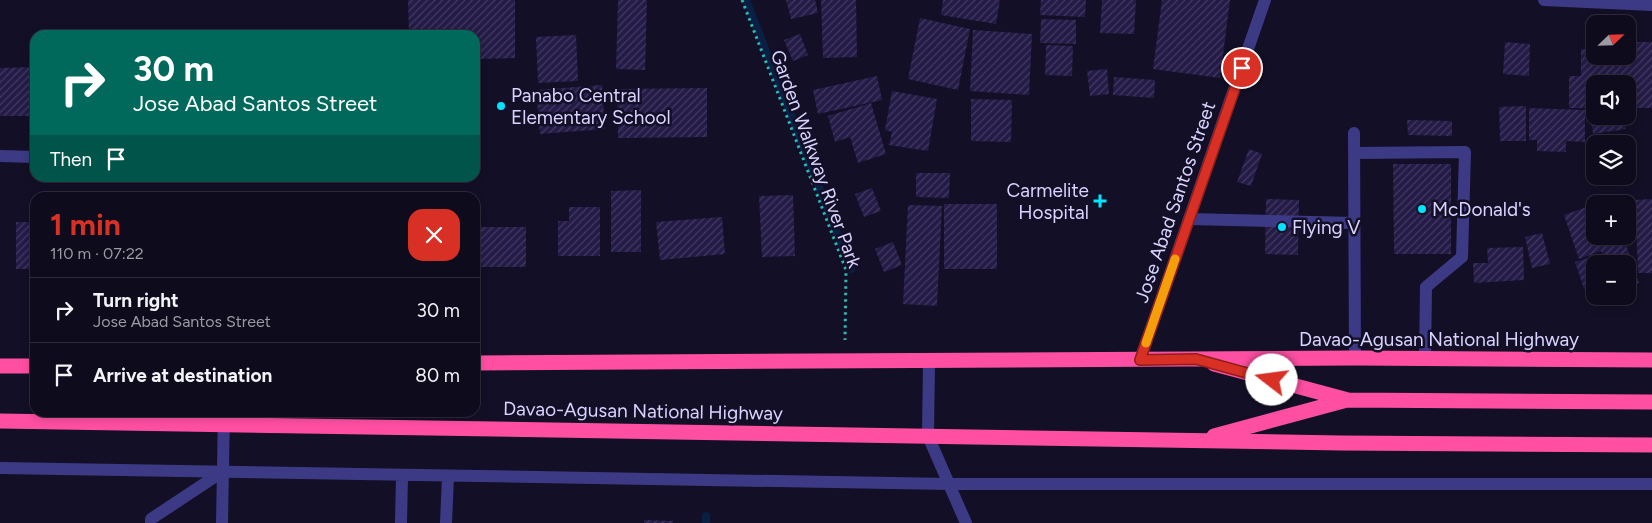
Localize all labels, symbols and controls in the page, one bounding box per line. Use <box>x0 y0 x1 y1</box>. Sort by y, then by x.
north arrow <box>1586 15 1636 65</box>
map controls <box>1586 15 1636 305</box>
street label: Garden Walkway River Park <box>766 47 866 272</box>
pin <box>1221 47 1263 89</box>
text: 30 m <box>133 48 214 90</box>
icon: right <box>50 50 115 115</box>
icon: arrive <box>1228 54 1256 82</box>
button: sound <box>1586 75 1636 125</box>
place label: Panabo Central Elementary School <box>511 84 671 129</box>
text: Jose Abad Santos Street <box>133 90 377 117</box>
street label: Jose Abad Santos Street <box>1130 98 1220 306</box>
marker: Panabo Central Elementary School <box>495 100 507 112</box>
button: layers <box>1586 135 1636 185</box>
icon: arrive <box>102 145 130 173</box>
text: Then <box>50 148 92 171</box>
place label: Carmelite Hospital <box>1007 179 1089 224</box>
marker: Carmelite Hospital <box>1093 194 1107 208</box>
button: + <box>1586 195 1636 245</box>
place label: McDonald's <box>1432 198 1531 221</box>
marker: McDonald's <box>1416 203 1428 215</box>
text: 1 min <box>50 206 121 243</box>
button: close <box>408 209 460 261</box>
place label: Flying V <box>1292 216 1361 239</box>
marker: Flying V <box>1276 221 1288 233</box>
text: 110 m · 07:22 <box>50 244 144 263</box>
button: − <box>1586 255 1636 305</box>
text: Turn right <box>93 289 179 312</box>
icon: right <box>50 296 78 324</box>
text: 30 m <box>417 299 460 322</box>
text: Jose Abad Santos Street <box>93 312 271 331</box>
street label: Davao-Agusan National Highway <box>1299 328 1579 351</box>
position arrow <box>1245 353 1297 405</box>
icon: arrive <box>50 361 78 389</box>
text: Arrive at destination <box>93 364 272 387</box>
text: 80 m <box>415 364 460 387</box>
street label: Davao-Agusan National Highway <box>503 397 783 425</box>

